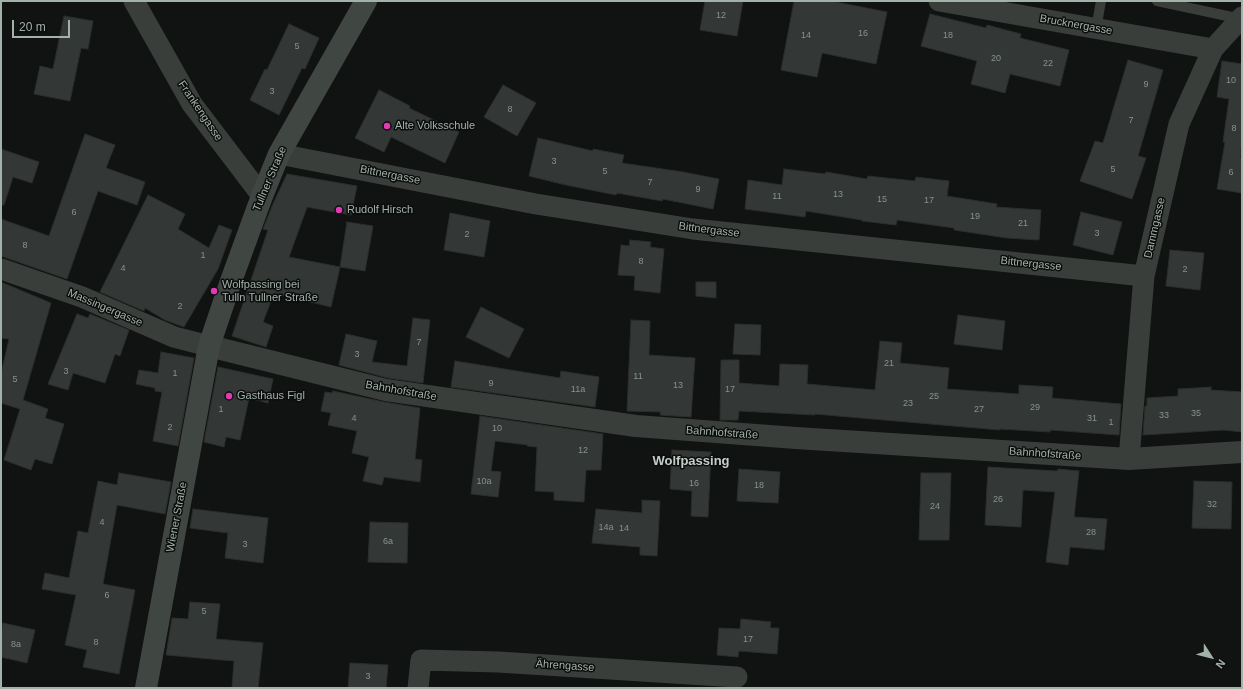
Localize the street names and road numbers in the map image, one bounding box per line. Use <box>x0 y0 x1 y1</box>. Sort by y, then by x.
street label: Brucknergasse <box>1039 12 1113 38</box>
street label: Frankengasse <box>175 78 225 144</box>
street label: Tullner Straße <box>250 145 290 213</box>
street label: Bittnergasse <box>359 163 421 187</box>
street label: Dammgasse <box>1142 196 1168 260</box>
street label: Bittnergasse <box>678 220 740 240</box>
street label: Bittnergasse <box>1000 254 1062 274</box>
street label: Massingergasse <box>66 286 144 330</box>
street label: Bahnhofstraße <box>364 378 438 404</box>
street label: Bahnhofstraße <box>686 424 758 442</box>
street label: Bahnhofstraße <box>1009 445 1081 463</box>
street label: Wiener Straße <box>164 481 190 553</box>
street label: Ährengasse <box>535 657 595 675</box>

